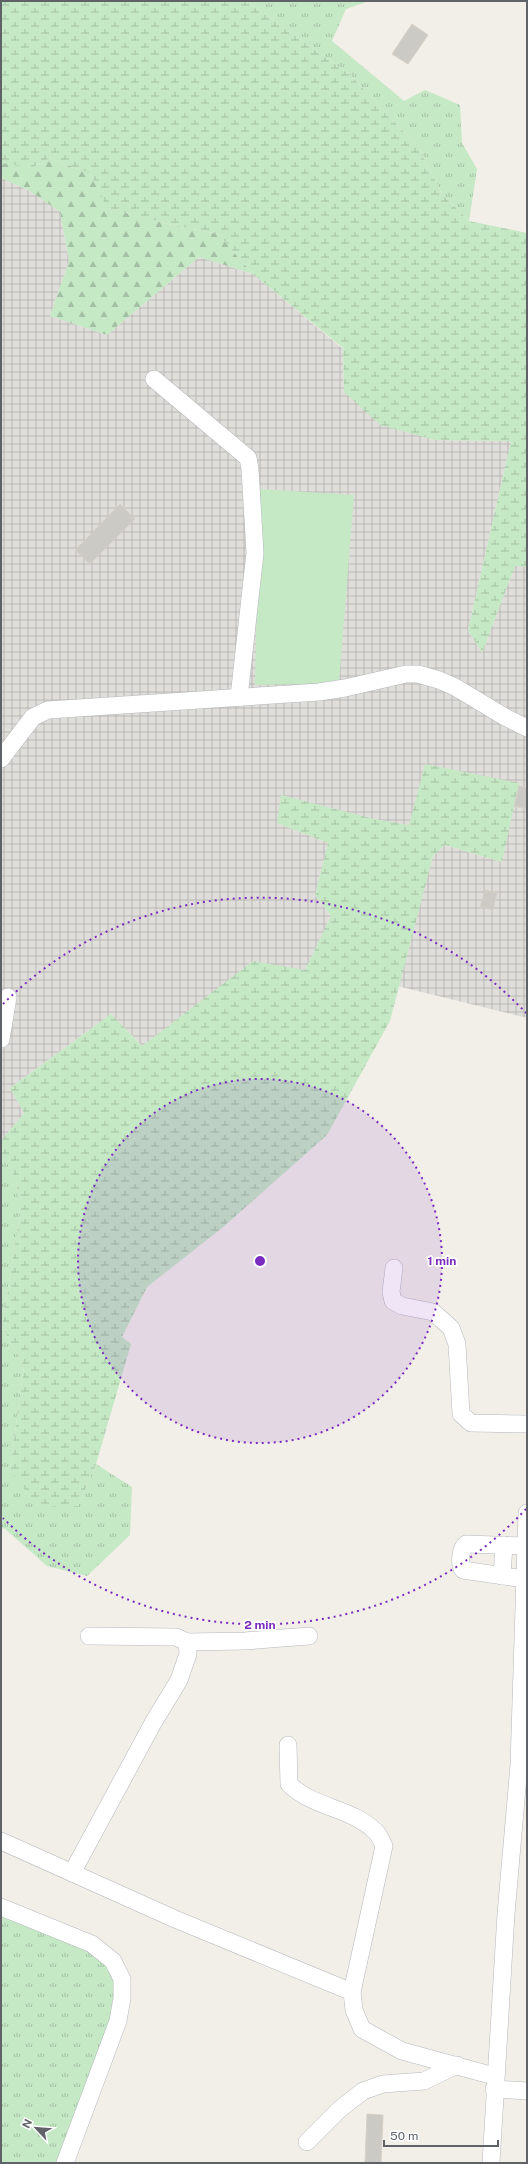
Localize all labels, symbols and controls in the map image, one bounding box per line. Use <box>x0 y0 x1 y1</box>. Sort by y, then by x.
centre of rings <box>253 1254 267 1268</box>
text: 1 min <box>428 1254 456 1268</box>
text: 2 min <box>244 1618 276 1632</box>
north arrow <box>16 2108 56 2148</box>
text: N <box>20 2117 34 2130</box>
scale bar <box>384 2122 498 2148</box>
text: 50 m <box>390 2129 418 2143</box>

